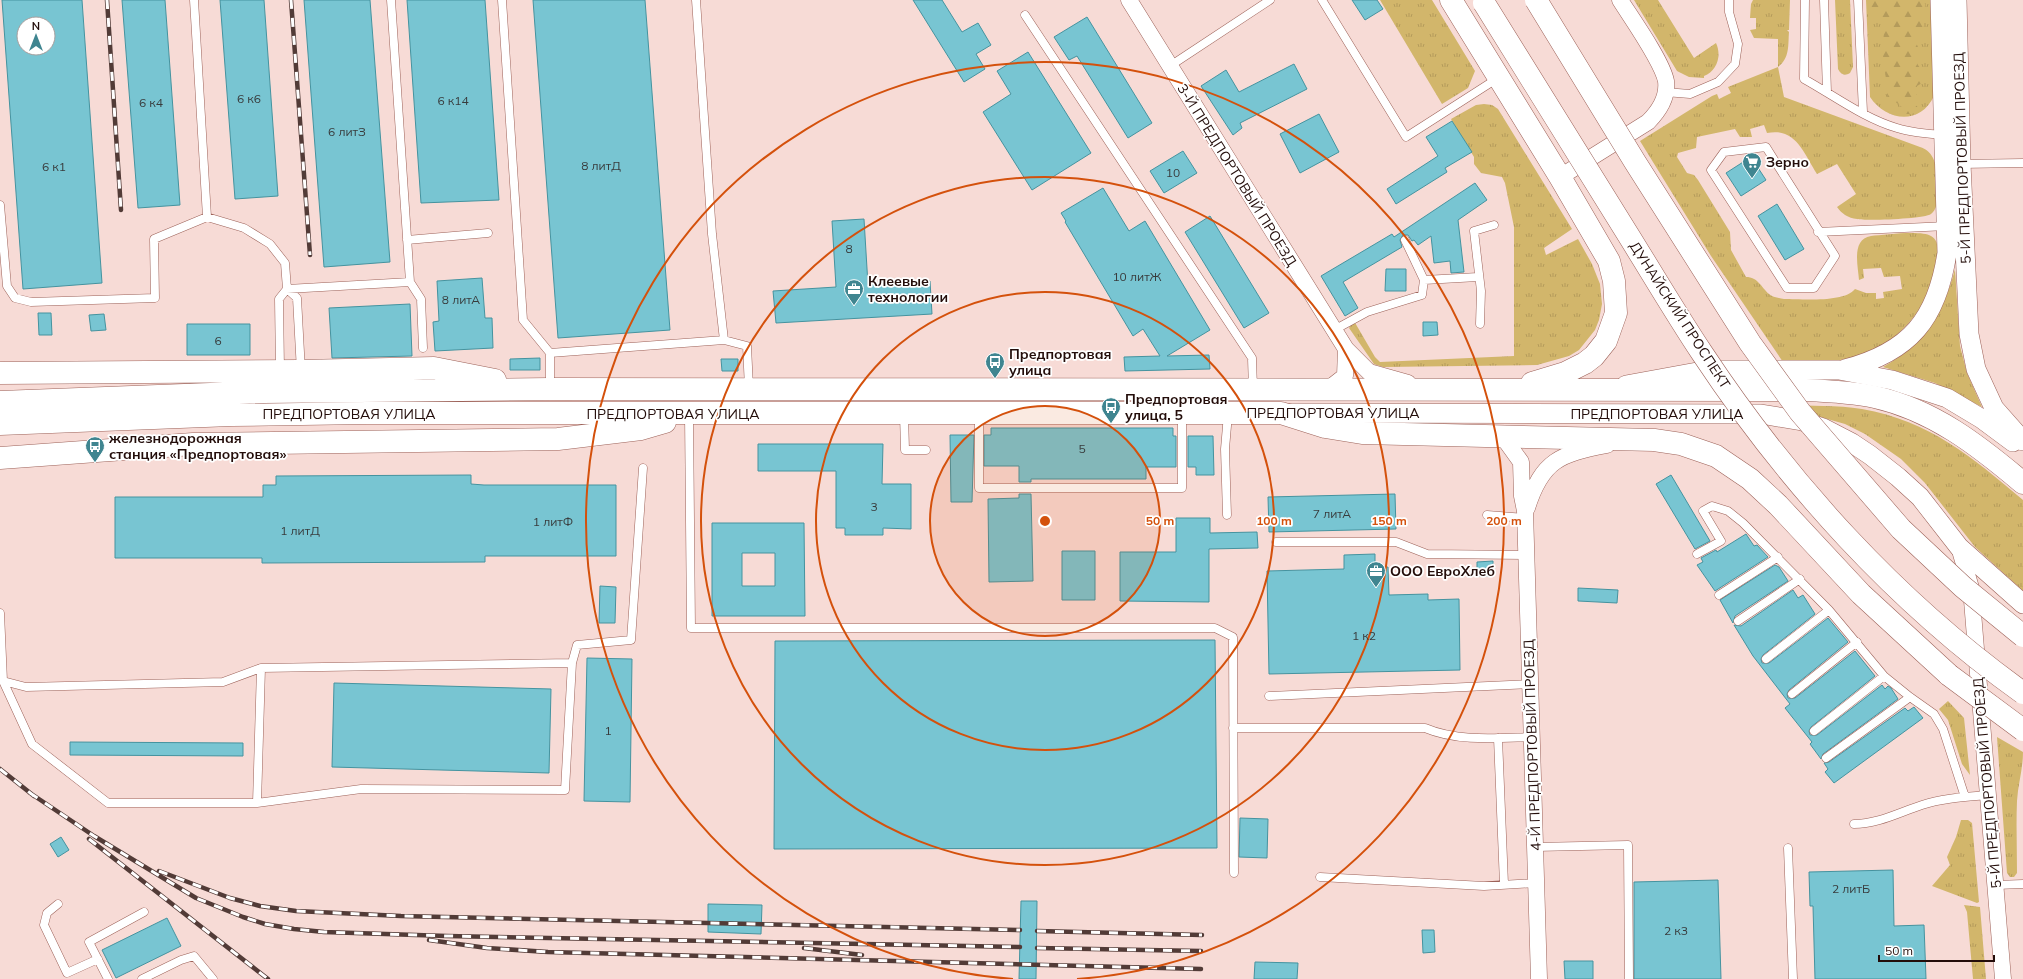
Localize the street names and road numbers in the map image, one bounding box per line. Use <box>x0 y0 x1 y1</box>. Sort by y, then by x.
street label: 5-Й ПРЕДПОРТОВЫЙ ПРОЕЗД <box>1949 52 1975 264</box>
street label: 3-Й ПРЕДПОРТОВЫЙ ПРОЕЗД <box>1173 80 1301 270</box>
street label: ДУНАЙСКИЙ ПРОСПЕКТ <box>1626 238 1735 392</box>
street label: ПРЕДПОРТОВАЯ УЛИЦА <box>1246 404 1420 422</box>
street label: ПРЕДПОРТОВАЯ УЛИЦА <box>262 405 436 423</box>
street label: ПРЕДПОРТОВАЯ УЛИЦА <box>586 405 760 423</box>
street label: ПРЕДПОРТОВАЯ УЛИЦА <box>1570 405 1744 423</box>
street label: 4-Й ПРЕДПОРТОВЫЙ ПРОЕЗД <box>1519 639 1545 851</box>
street label: 5-Й ПРЕДПОРТОВЫЙ ПРОЕЗД <box>1969 677 2005 889</box>

